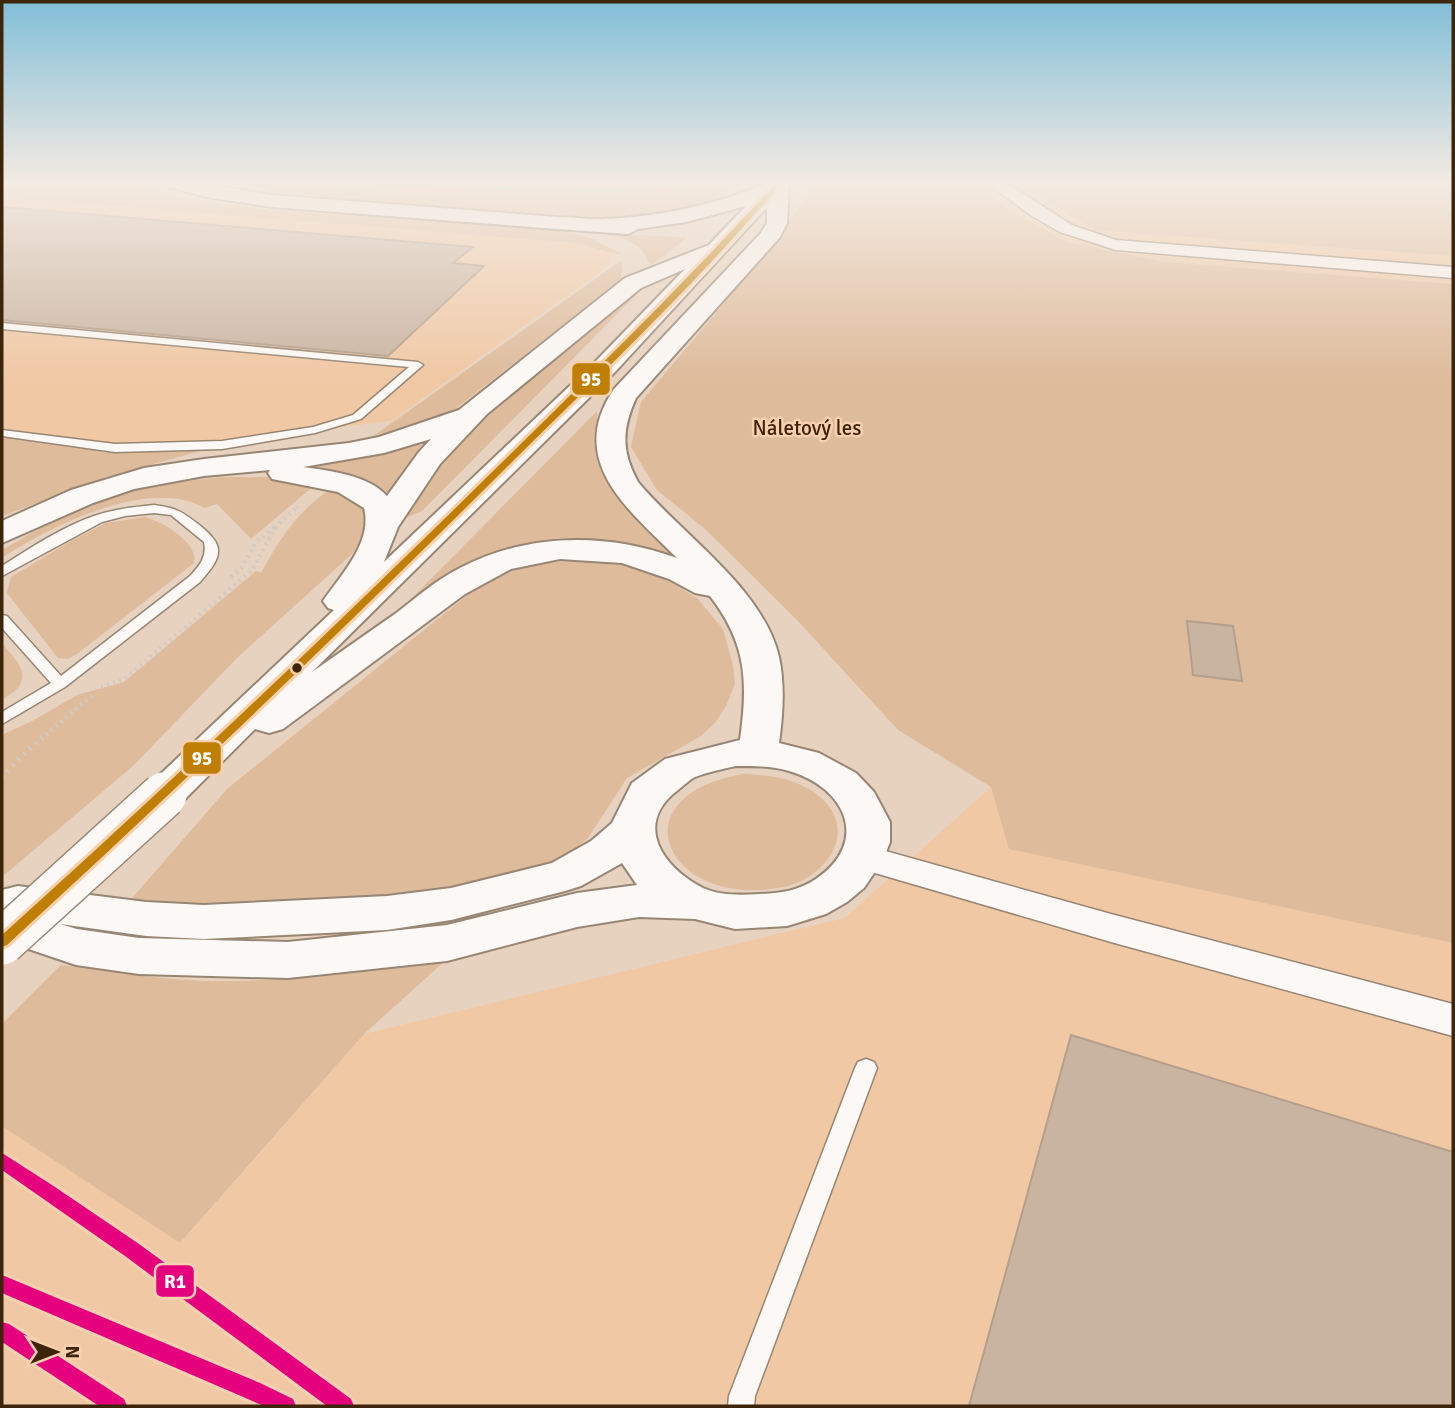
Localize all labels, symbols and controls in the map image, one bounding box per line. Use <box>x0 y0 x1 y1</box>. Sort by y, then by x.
line badge: 95 <box>571 362 611 396</box>
text: 95 <box>581 368 601 392</box>
park label: Náletový les <box>753 415 861 441</box>
unlabelled marker <box>290 661 304 675</box>
line badge: 95 <box>182 741 222 775</box>
text: 95 <box>192 747 212 771</box>
line badge: R1 <box>155 1264 195 1298</box>
text: R1 <box>164 1270 186 1294</box>
north arrow <box>21 1317 91 1387</box>
text: N <box>60 1345 84 1359</box>

